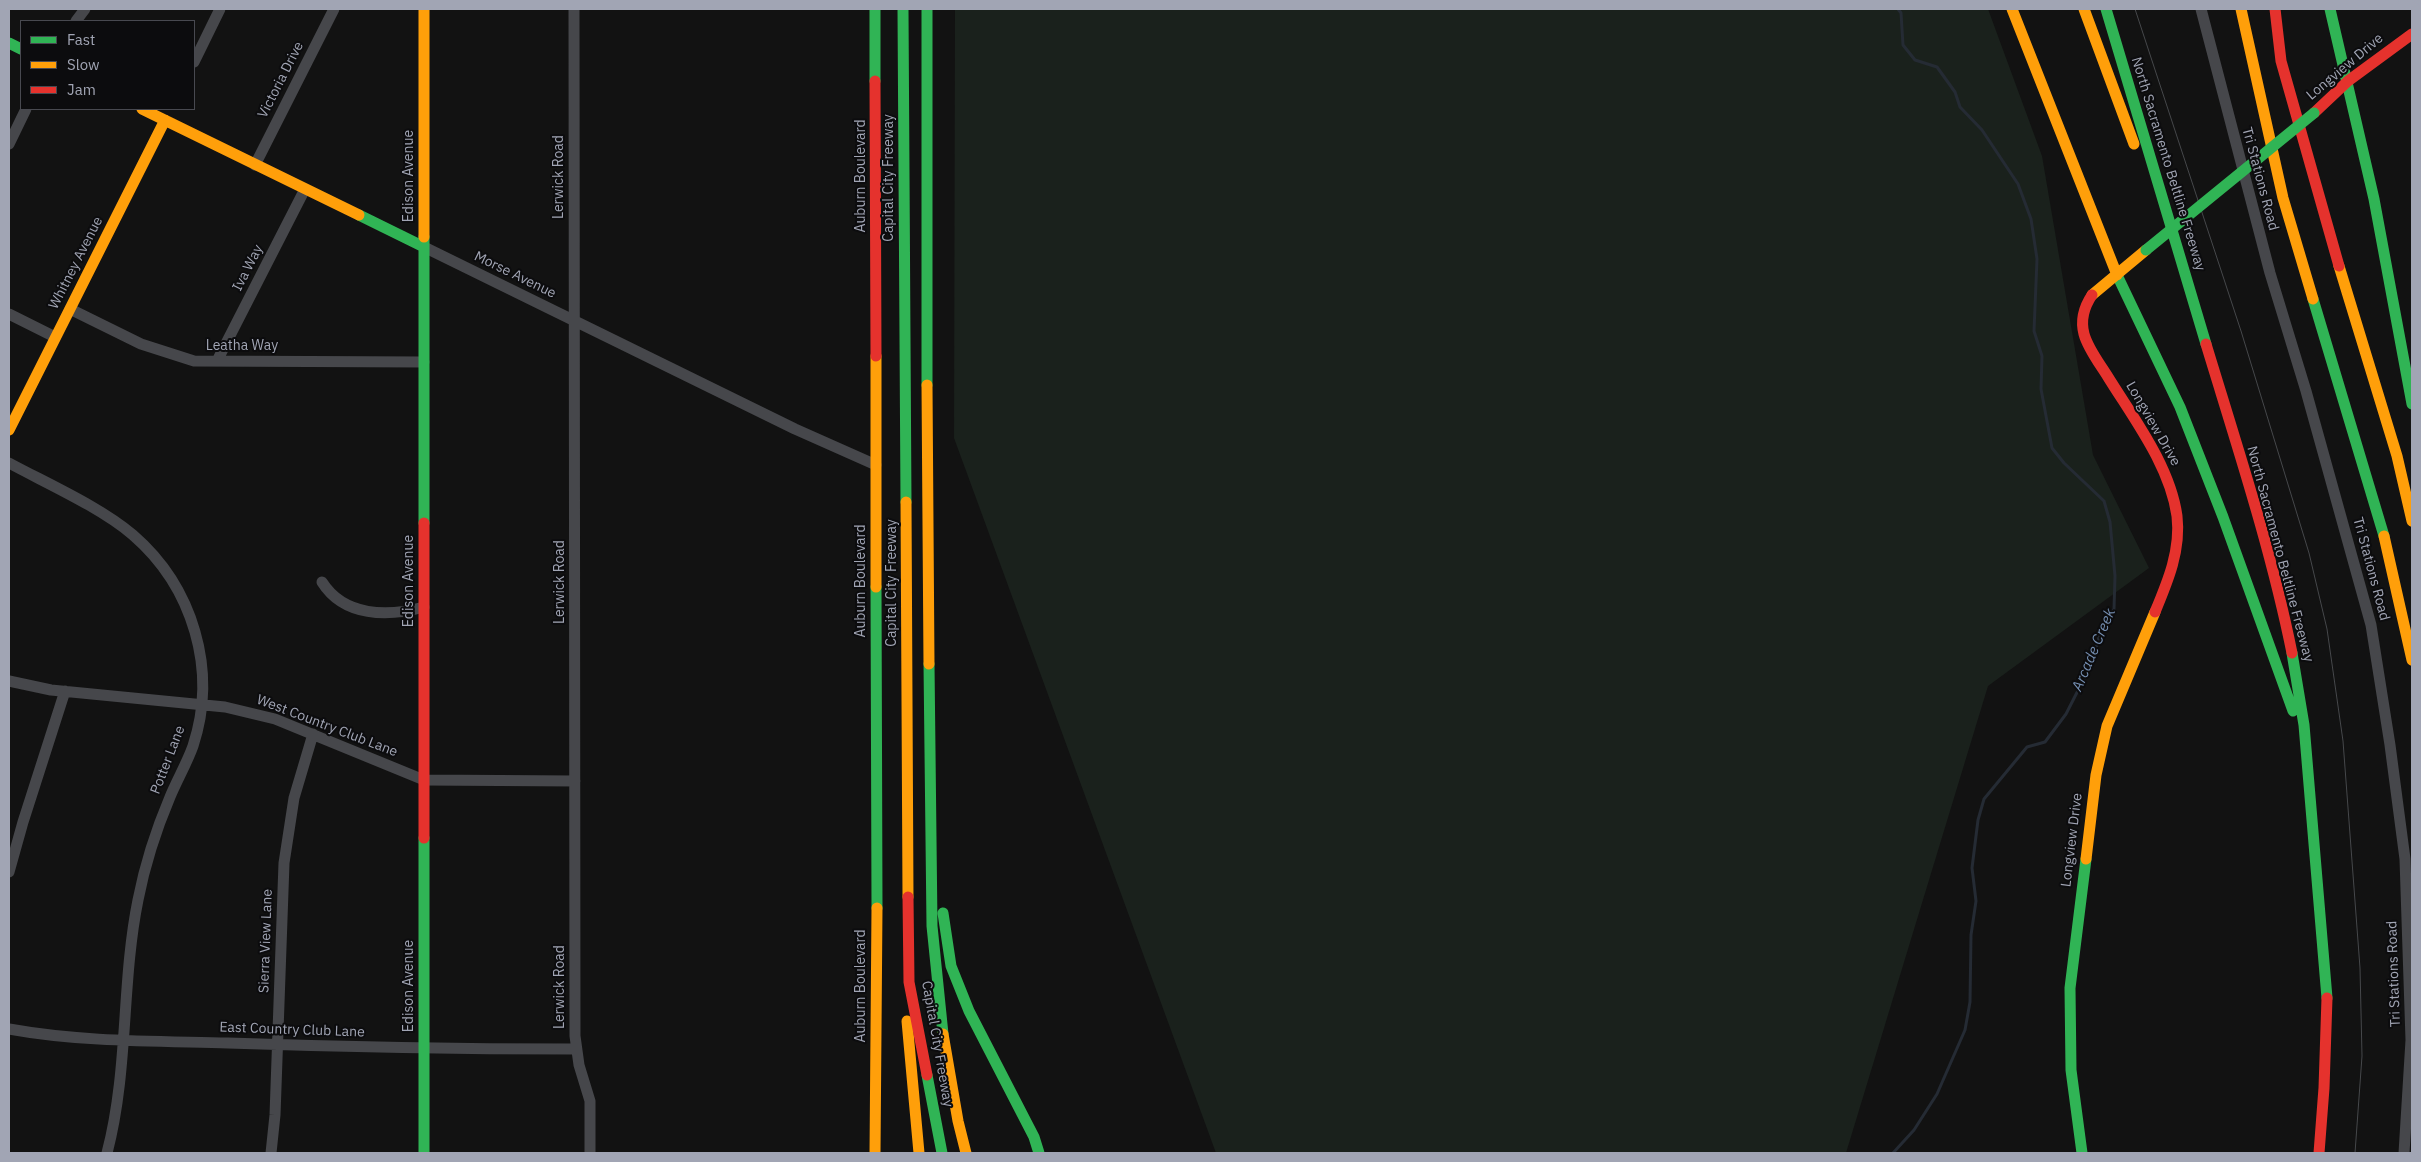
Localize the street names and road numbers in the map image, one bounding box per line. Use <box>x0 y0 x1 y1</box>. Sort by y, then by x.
street label: Longview Drive <box>2303 30 2387 104</box>
street label: Victoria Drive <box>255 39 307 121</box>
street label: North Sacramento Beltline Freeway <box>2127 55 2209 273</box>
street label: Capital City Freeway <box>881 114 897 242</box>
street label: Auburn Boulevard <box>853 119 869 233</box>
street label: Tri Stations Road <box>2238 125 2282 233</box>
street label: Edison Avenue <box>401 130 417 222</box>
street label: Lerwick Road <box>551 135 567 219</box>
street label: Whitney Avenue <box>45 214 107 312</box>
street label: Iva Way <box>229 242 267 294</box>
street label: Morse Avenue <box>471 248 559 302</box>
street label: Leatha Way <box>206 338 278 354</box>
street label: Longview Drive <box>2122 379 2184 469</box>
street label: North Sacramento Beltline Freeway <box>2243 444 2317 664</box>
street label: Tri Stations Road <box>2349 515 2393 623</box>
street label: Capital City Freeway <box>884 519 900 647</box>
street label: Auburn Boulevard <box>853 524 869 638</box>
street label: Edison Avenue <box>401 535 417 627</box>
street label: Lerwick Road <box>552 540 568 624</box>
street label: West Country Club Lane <box>254 691 400 761</box>
street label: Potter Lane <box>147 723 189 797</box>
street label: Longview Drive <box>2058 792 2086 888</box>
street label: Sierra View Lane <box>256 889 276 993</box>
street label: Tri Stations Road <box>2384 921 2404 1027</box>
street label: Auburn Boulevard <box>853 929 869 1043</box>
street label: Edison Avenue <box>401 940 417 1032</box>
street label: Lerwick Road <box>552 945 568 1029</box>
street label: Capital City Freeway <box>918 980 956 1108</box>
street label: East Country Club Lane <box>219 1019 365 1041</box>

